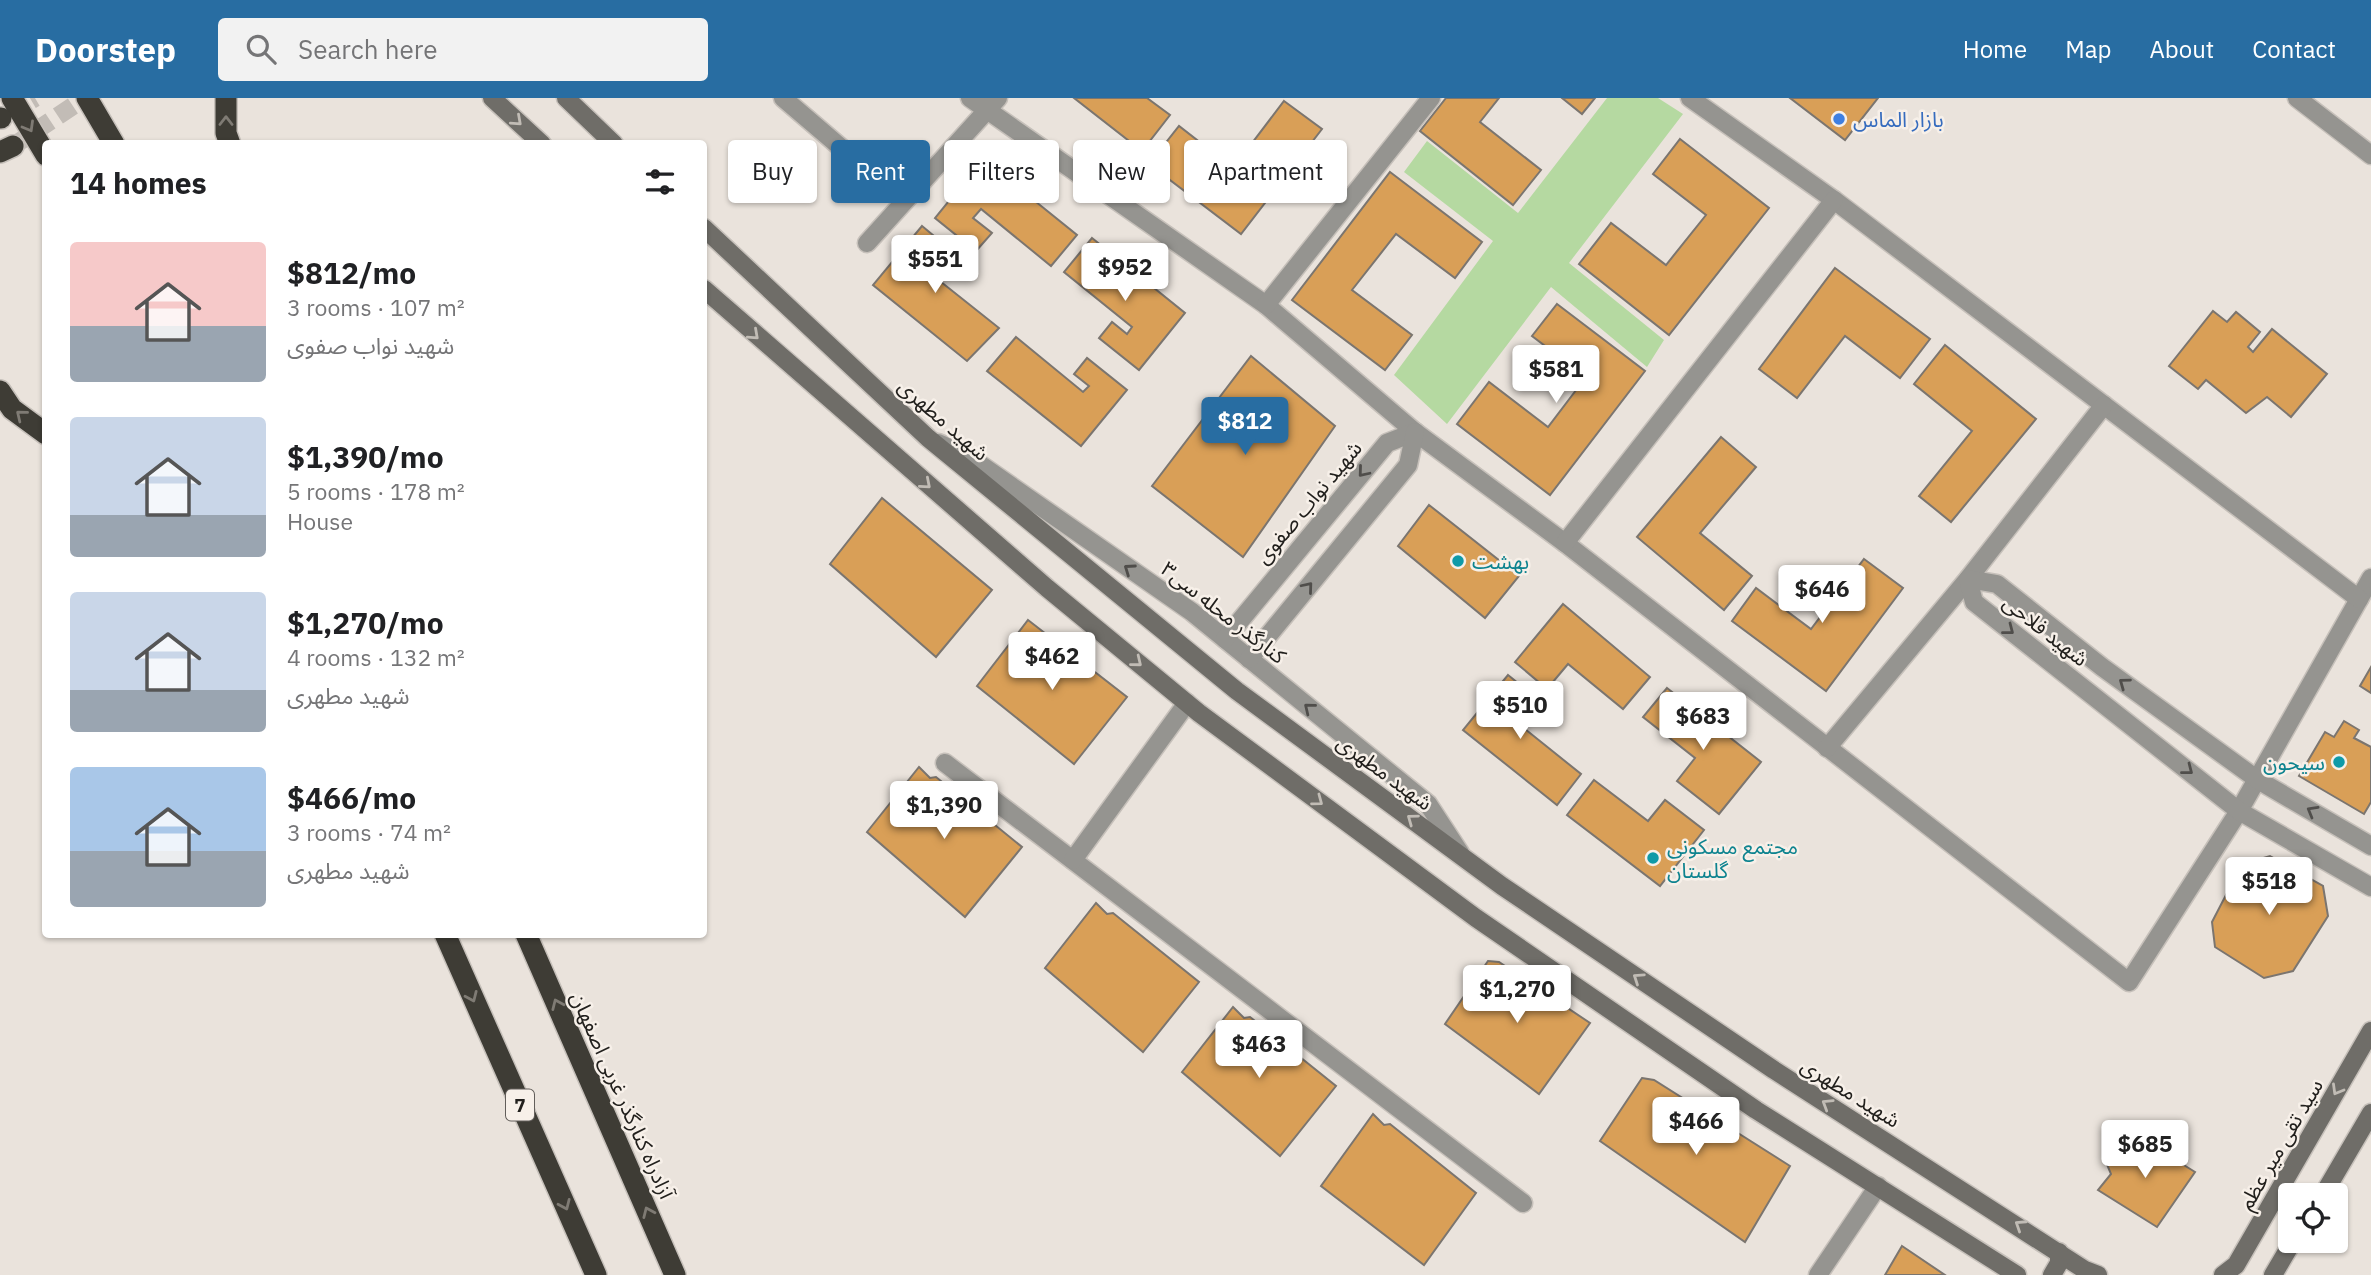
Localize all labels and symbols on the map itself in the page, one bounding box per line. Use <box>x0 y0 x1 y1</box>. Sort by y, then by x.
place label: بازار الماس <box>1853 105 1944 133</box>
marker: بازار الماس <box>1831 111 1847 127</box>
one-way arrow <box>509 113 522 125</box>
one-way arrow <box>218 115 234 126</box>
one-way arrow <box>21 119 34 132</box>
pin: $551 <box>894 236 976 295</box>
pin: $952 <box>1084 244 1166 303</box>
one-way arrow <box>746 327 759 339</box>
pin: $581 <box>1515 345 1597 405</box>
street label: شهید مطهری <box>893 372 995 466</box>
pin: $812 <box>1204 398 1286 457</box>
one-way arrow <box>16 410 28 423</box>
street label: شهید نواب صفوی <box>1248 435 1368 569</box>
one-way arrow <box>1359 464 1371 477</box>
one-way arrow <box>918 476 931 488</box>
place label: بهشت <box>1472 547 1529 575</box>
marker: بهشت <box>1450 553 1466 569</box>
street label: کنارگذر محله سی۳ <box>1156 554 1292 670</box>
one-way arrow <box>1124 565 1137 577</box>
pin: $646 <box>1781 566 1863 625</box>
one-way arrow <box>1300 582 1312 595</box>
street label: شهید فلاحی <box>1998 588 2094 672</box>
one-way arrow <box>2001 621 2013 634</box>
pin: $462 <box>1011 632 1093 692</box>
one-way arrow <box>1130 654 1142 667</box>
one-way arrow <box>2119 679 2132 691</box>
pin: $510 <box>1479 682 1561 741</box>
pin: $683 <box>1662 692 1744 752</box>
one-way arrow <box>1305 703 1317 716</box>
street label: شهید مطهری <box>1331 728 1439 816</box>
place label: سیحون <box>2263 748 2325 776</box>
marker: سیحون <box>2331 754 2347 770</box>
one-way arrow <box>2180 762 2192 775</box>
pin: $1,390 <box>887 782 1001 841</box>
one-way arrow <box>1310 792 1323 805</box>
one-way arrow <box>2307 807 2320 820</box>
one-way arrow <box>1407 815 1419 828</box>
place label: مجتمع مسکونی گلستان <box>1667 832 1798 884</box>
marker: مجتمع مسکونی گلستان <box>1645 850 1661 866</box>
pin: $518 <box>2228 858 2310 917</box>
pin: $1,270 <box>1460 965 1574 1025</box>
one-way arrow <box>1633 974 1646 986</box>
street label: آزادراه کنارگذر غربی اصفهان <box>565 987 682 1204</box>
one-way arrow <box>464 990 478 1002</box>
one-way arrow <box>551 999 565 1011</box>
pin: $463 <box>1218 1020 1300 1080</box>
street label: شهید مطهری <box>1796 1050 1906 1134</box>
street label: سید تقی میر عظم <box>2231 1073 2331 1216</box>
one-way arrow <box>2332 1083 2345 1096</box>
road number: 7 <box>506 1090 534 1121</box>
pin: $466 <box>1655 1098 1737 1157</box>
one-way arrow <box>1822 1099 1835 1112</box>
pin: $685 <box>2104 1121 2186 1180</box>
one-way arrow <box>557 1198 571 1210</box>
one-way arrow <box>642 1207 656 1220</box>
one-way arrow <box>2014 1221 2027 1234</box>

